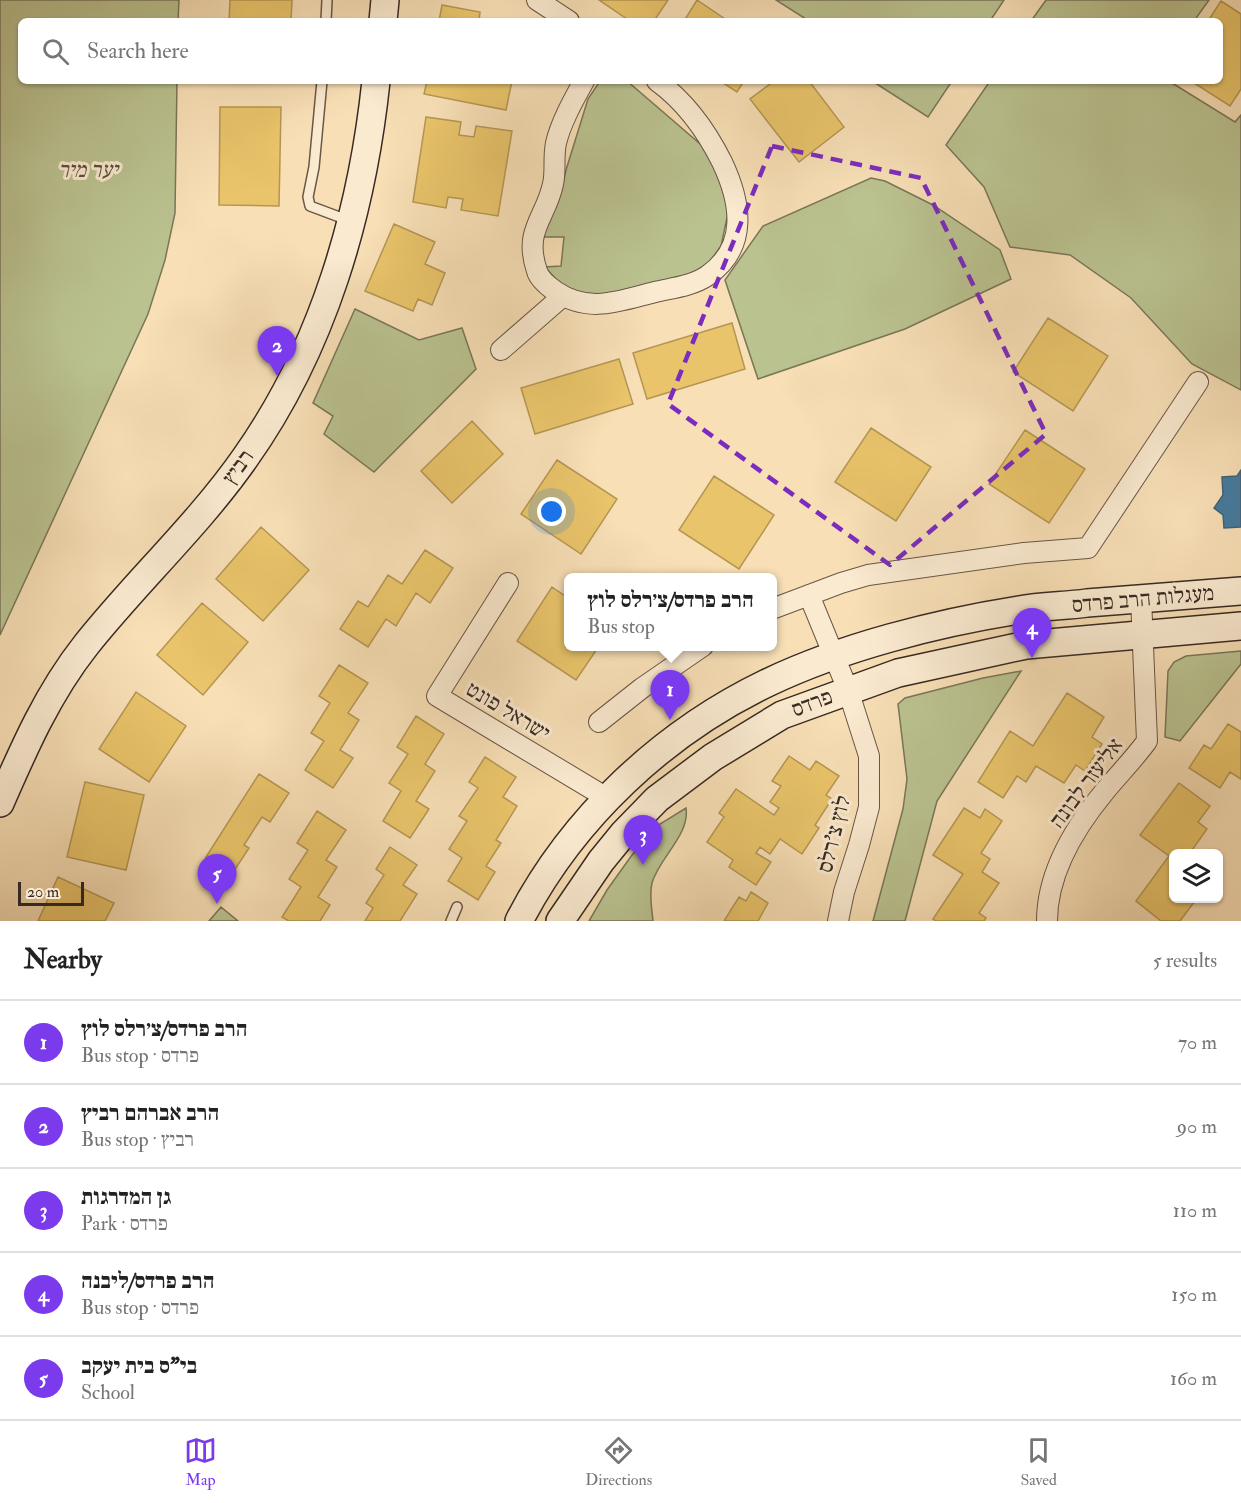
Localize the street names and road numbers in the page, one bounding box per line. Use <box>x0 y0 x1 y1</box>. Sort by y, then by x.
street label: רביץ <box>216 444 260 490</box>
street label: מעגלות הרב פרדס <box>1071 579 1215 619</box>
street label: ישראל פונט <box>461 675 555 747</box>
street label: פרדס <box>787 682 837 724</box>
street label: אליעזר לבונה <box>1043 732 1129 834</box>
street label: לוץ צ'רלס <box>811 793 857 875</box>

